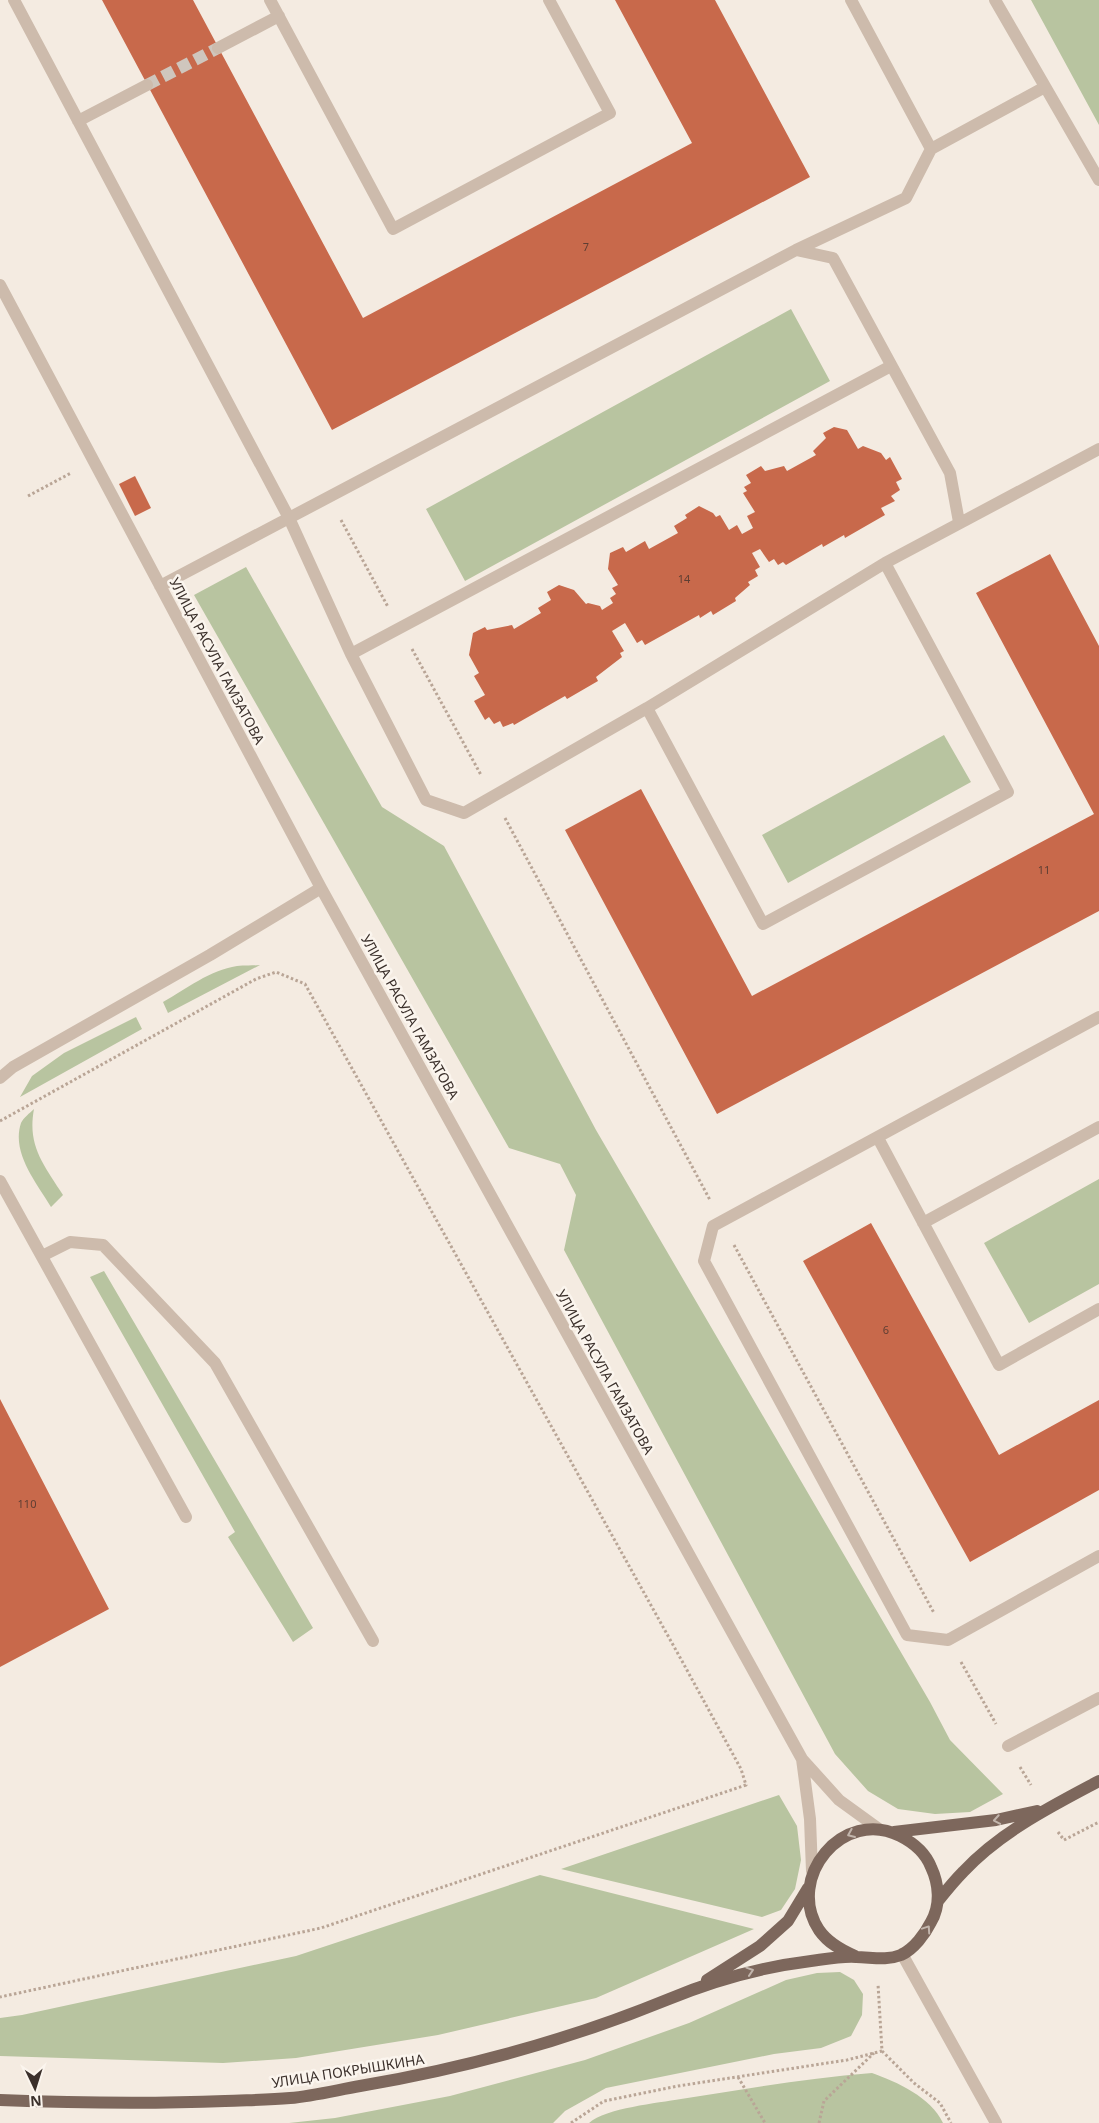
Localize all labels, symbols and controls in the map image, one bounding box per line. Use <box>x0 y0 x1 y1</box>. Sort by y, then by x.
house number: 7 <box>583 239 589 254</box>
house number: 14 <box>678 571 691 586</box>
street label: УЛИЦА РАСУЛА ГАМЗАТОВА <box>165 574 269 747</box>
house number: 11 <box>1038 862 1050 877</box>
street label: УЛИЦА РАСУЛА ГАМЗАТОВА <box>357 931 464 1103</box>
street label: УЛИЦА РАСУЛА ГАМЗАТОВА <box>552 1286 659 1458</box>
house number: 6 <box>883 1322 889 1337</box>
house number: 110 <box>18 1496 36 1511</box>
one-way arrow <box>992 1814 1001 1825</box>
one-way arrow <box>847 1828 856 1839</box>
one-way arrow <box>921 1925 930 1935</box>
one-way arrow <box>746 1966 754 1976</box>
street label: УЛИЦА ПОКРЫШКИНА <box>270 2049 425 2092</box>
north arrow <box>10 2063 60 2113</box>
text: N <box>30 2092 42 2111</box>

